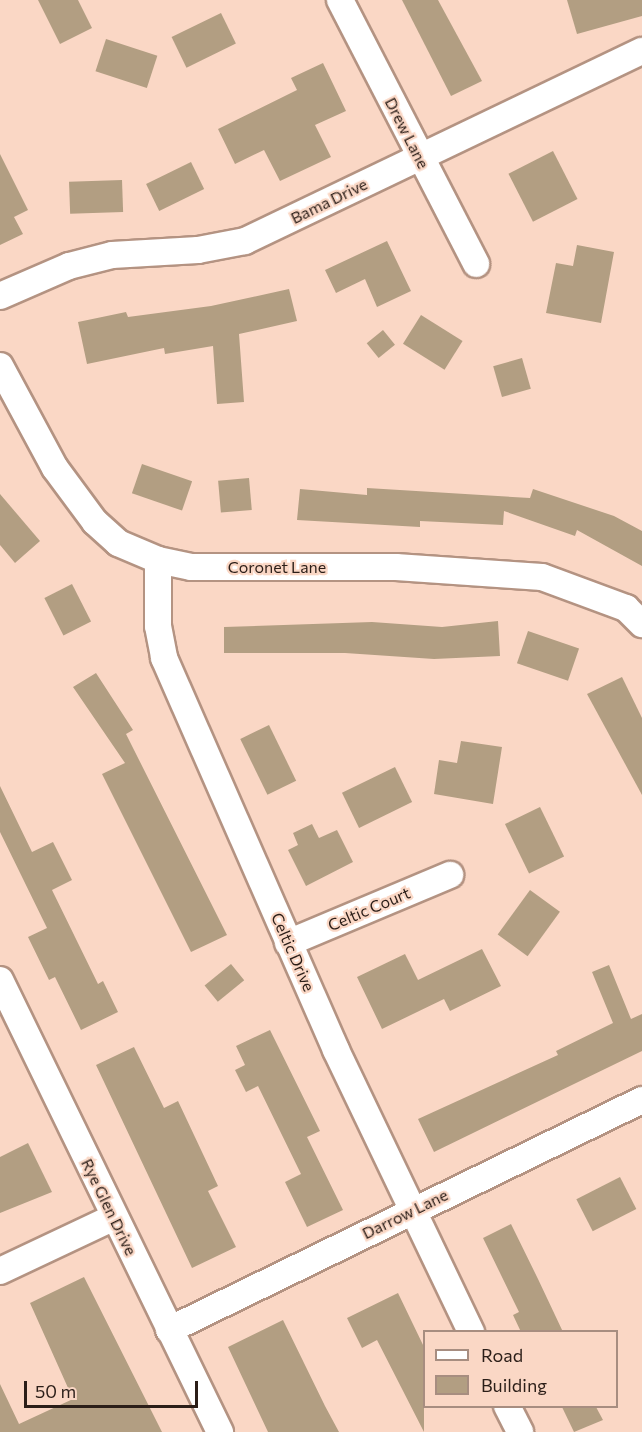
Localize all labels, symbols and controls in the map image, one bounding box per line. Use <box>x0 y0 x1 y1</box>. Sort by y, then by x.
street label: Drew Lane <box>381 94 433 172</box>
street label: Bama Drive <box>288 174 370 228</box>
street label: Coronet Lane <box>228 557 326 577</box>
street label: Celtic Court <box>325 883 413 935</box>
street label: Celtic Drive <box>267 910 319 994</box>
street label: Rye Glen Drive <box>77 1156 141 1258</box>
street label: Darrow Lane <box>359 1185 451 1243</box>
legend <box>423 1330 618 1408</box>
text: Road <box>481 1344 523 1366</box>
scale bar <box>27 1369 201 1407</box>
text: Building <box>481 1374 547 1396</box>
text: 50 m <box>35 1380 76 1402</box>

